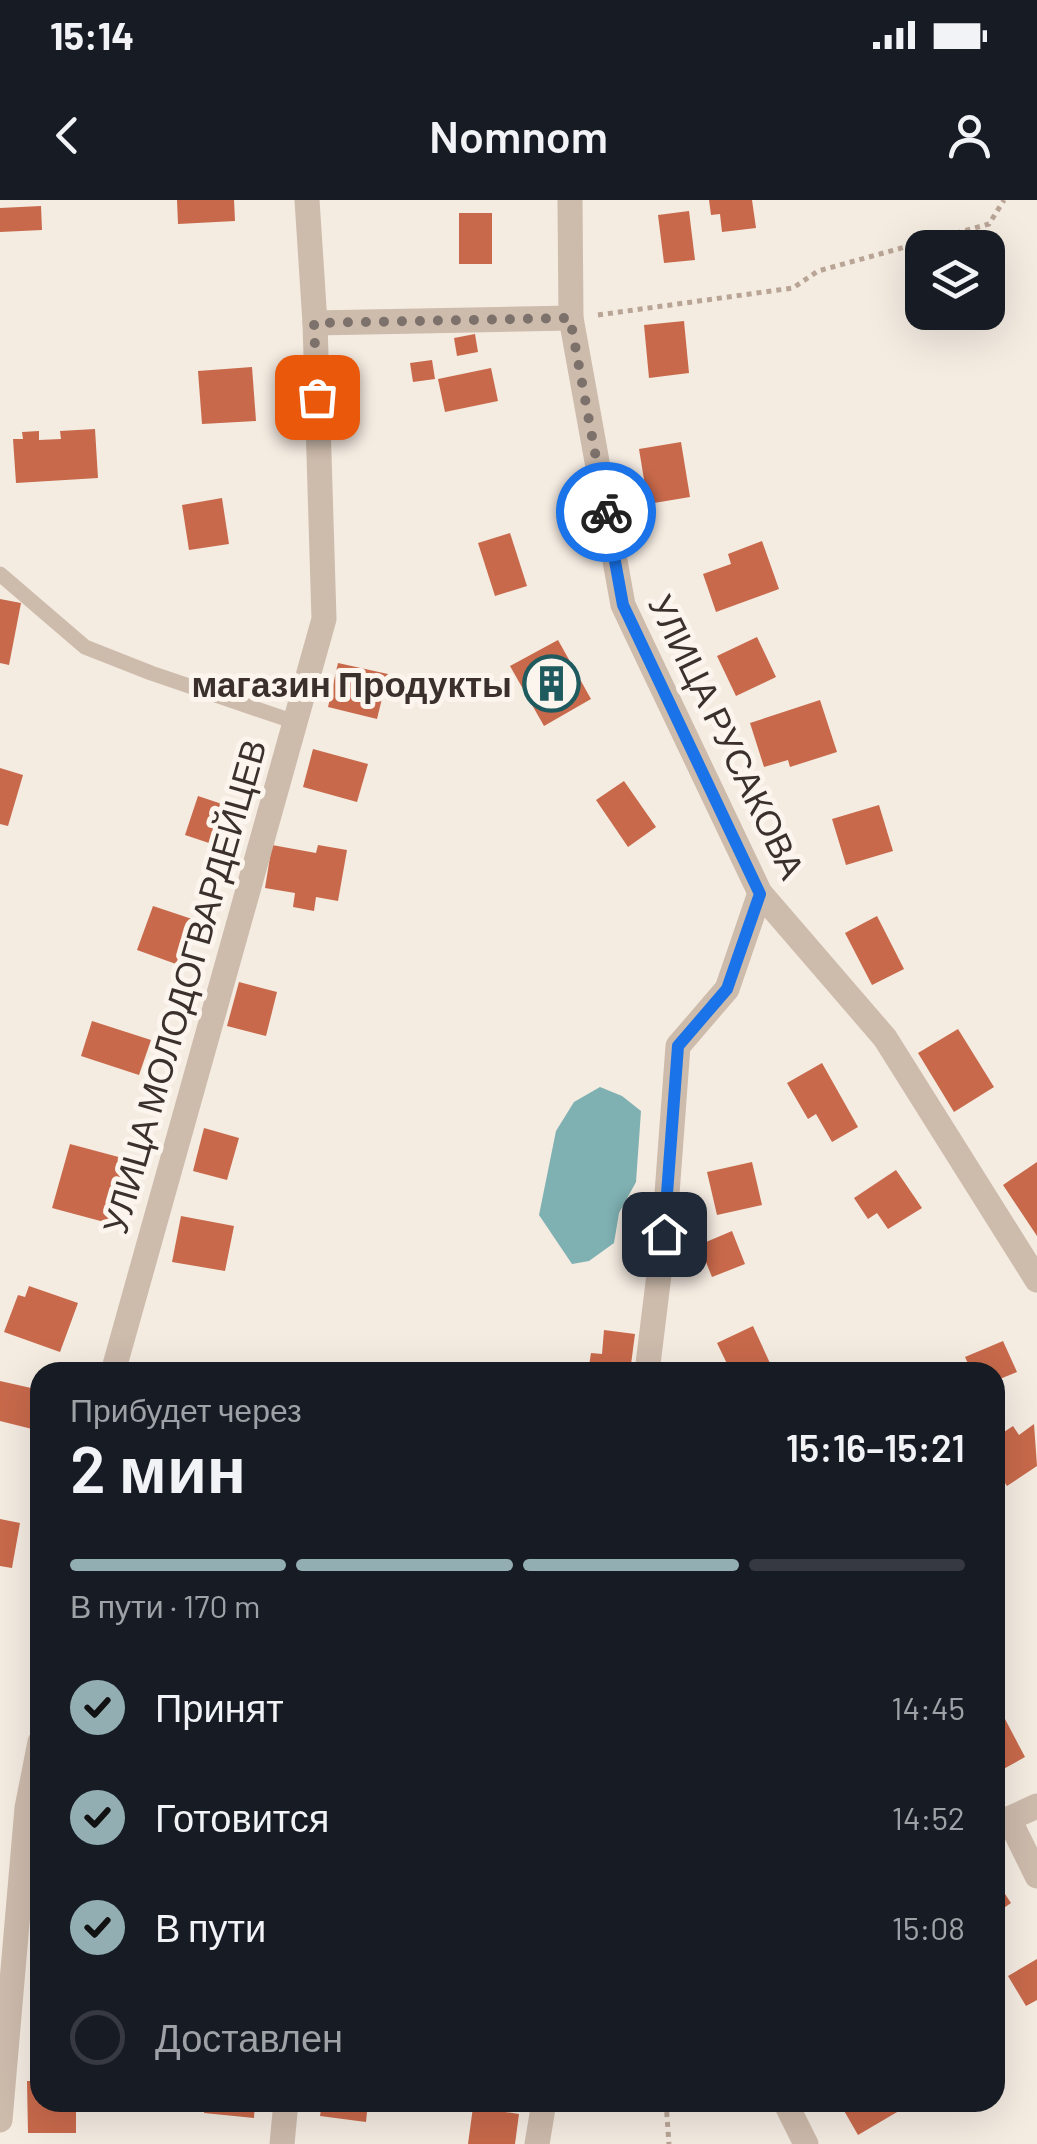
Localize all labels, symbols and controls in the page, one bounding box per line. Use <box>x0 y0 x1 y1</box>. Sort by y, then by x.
text: 15:14 <box>50 12 134 58</box>
icon: back <box>40 108 95 163</box>
text: Nomnom <box>429 108 608 162</box>
icon: person <box>942 108 997 163</box>
map controls <box>905 230 1005 330</box>
button: layers <box>905 230 1005 330</box>
pin <box>275 355 360 440</box>
icon: bag <box>290 370 345 425</box>
courier <box>556 462 656 562</box>
icon: bike <box>579 485 634 540</box>
street label: УЛИЦА РУСАКОВА <box>641 587 815 885</box>
building icon: магазин Продукты <box>521 653 581 713</box>
place label: магазин Продукты <box>191 662 512 704</box>
street label: УЛИЦА МОЛОДОГВАРДЕЙЦЕВ <box>92 734 274 1238</box>
pin <box>622 1192 707 1277</box>
icon: home <box>637 1207 692 1262</box>
text: Прибудет через <box>70 1390 302 1428</box>
text: 15:16–15:21 <box>786 1424 965 1470</box>
text: 2 мин <box>70 1428 246 1506</box>
text: В пути · 170 m <box>70 1586 260 1624</box>
icon: check <box>70 1680 125 1735</box>
text: Принят <box>155 1684 284 1730</box>
text: 14:45 <box>891 1688 965 1726</box>
icon: check <box>70 1790 125 1845</box>
text: Готовится <box>155 1794 329 1840</box>
text: 14:52 <box>892 1798 965 1836</box>
icon: check <box>70 1900 125 1955</box>
text: В пути <box>155 1904 266 1950</box>
text: 15:08 <box>892 1908 965 1946</box>
text: Доставлен <box>155 2014 343 2060</box>

